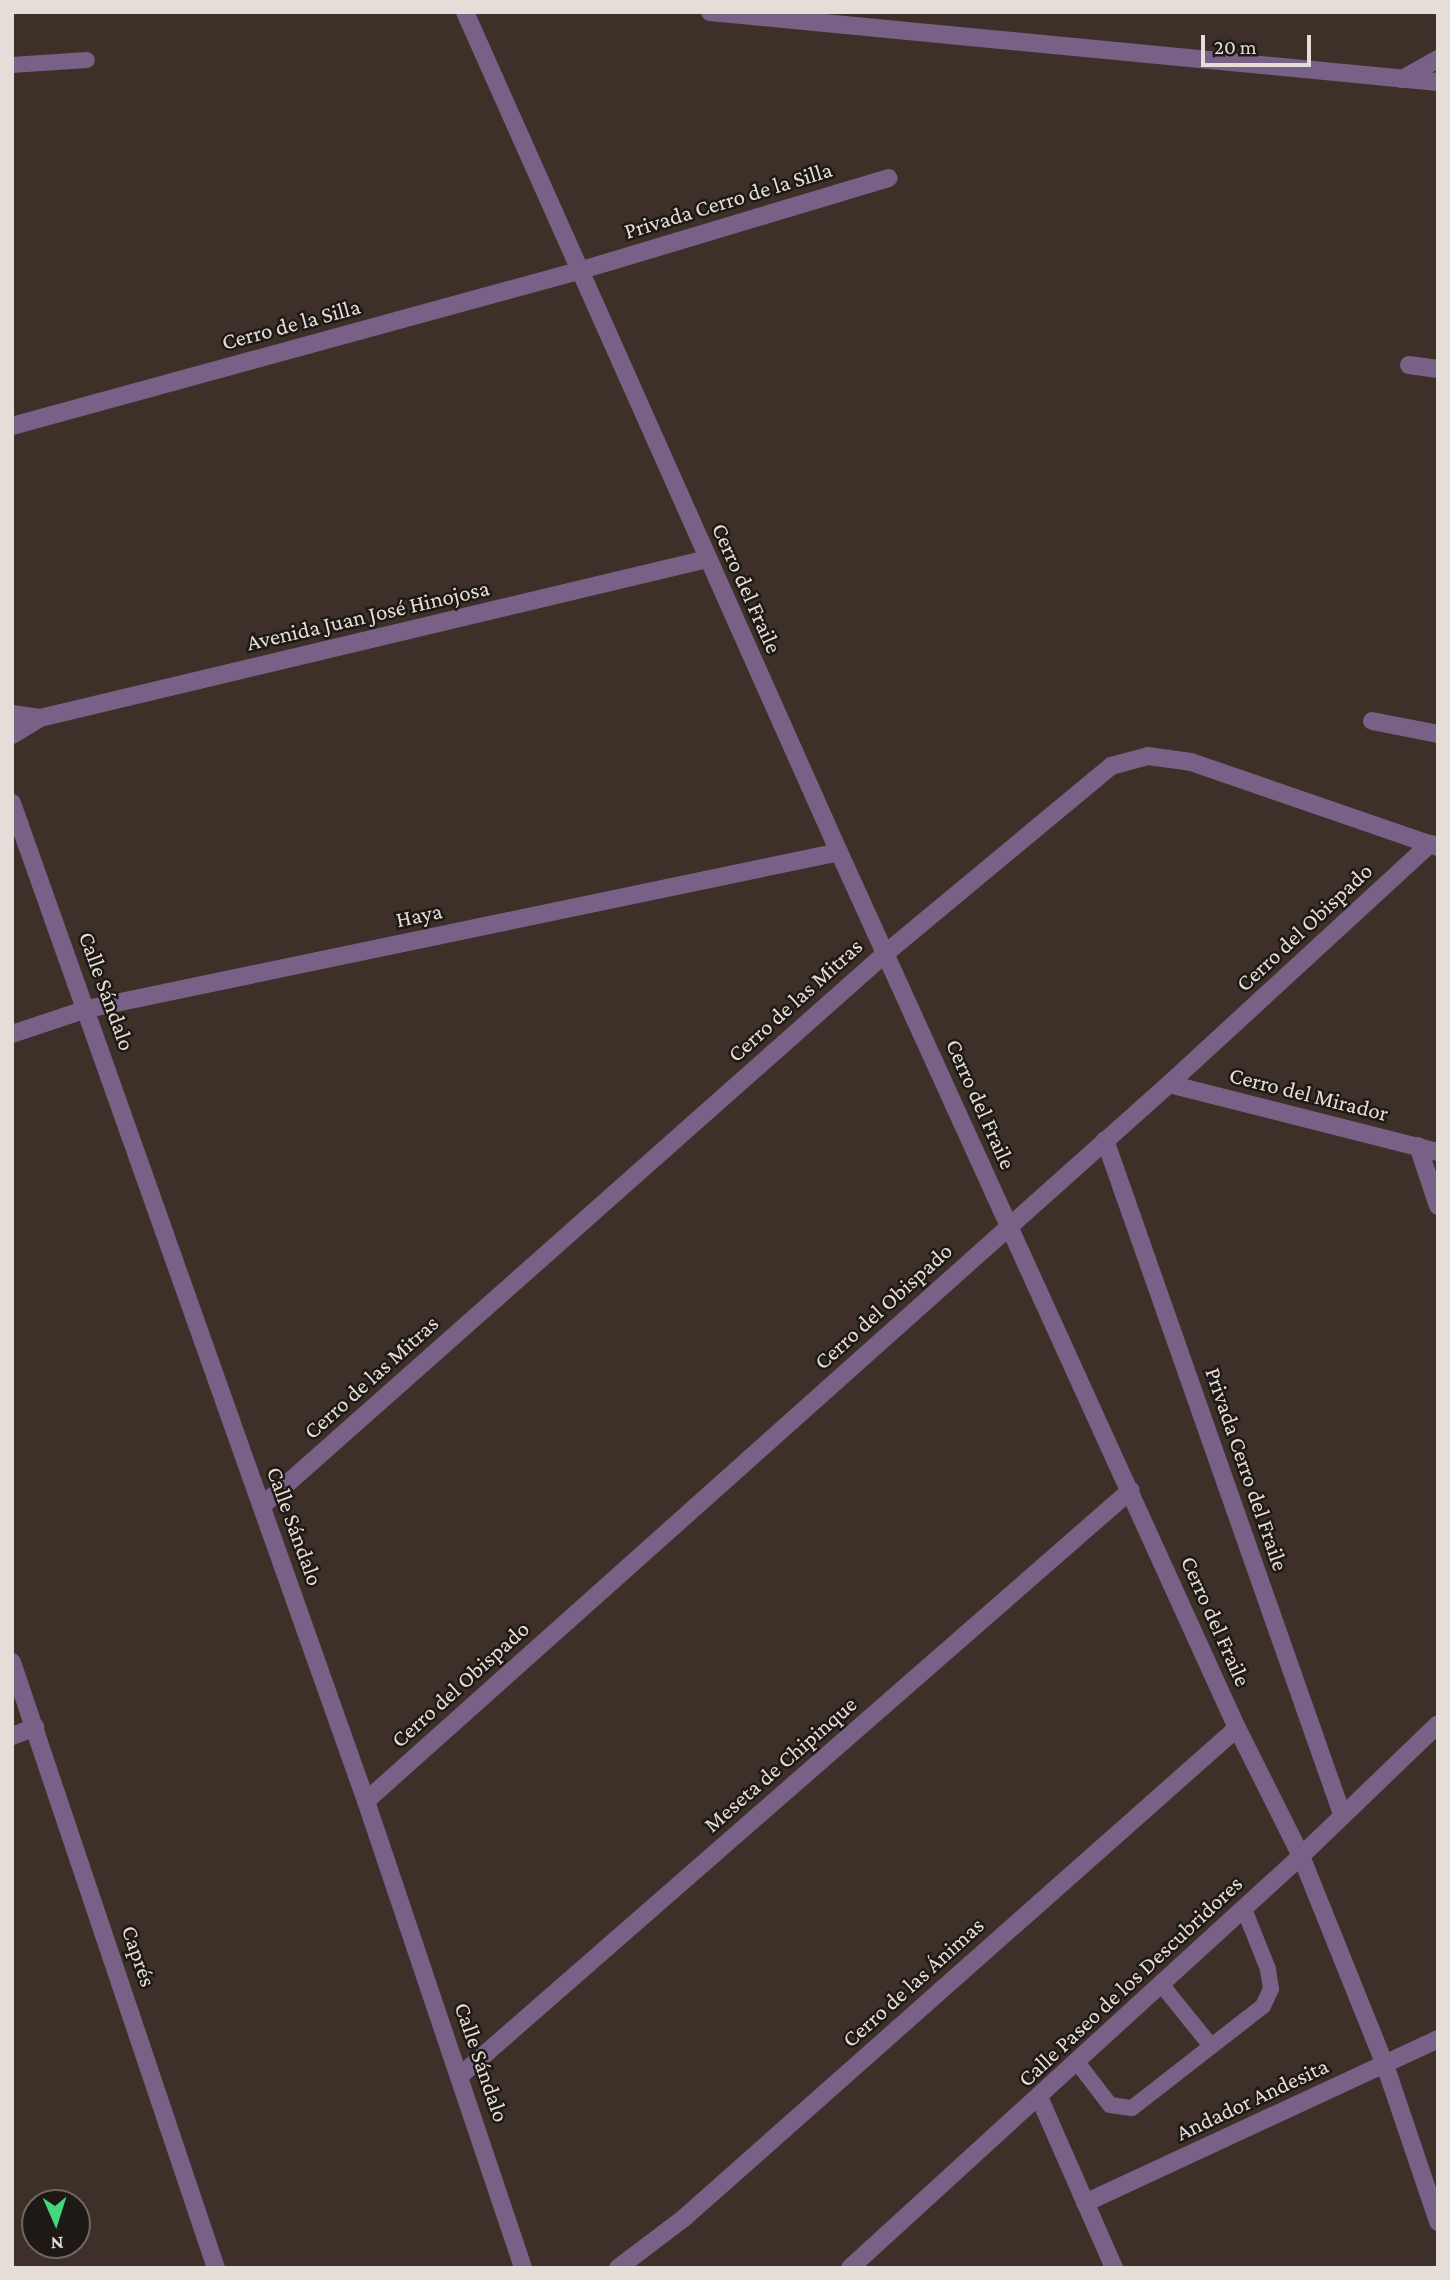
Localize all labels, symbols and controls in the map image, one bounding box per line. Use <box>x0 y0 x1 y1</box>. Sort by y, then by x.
scale bar <box>1205 21 1315 65</box>
text: 20 m <box>1214 35 1257 59</box>
street label: Privada Cerro de la Silla <box>621 155 835 245</box>
street label: Cerro de la Silla <box>219 292 363 356</box>
street label: Cerro del Fraile <box>706 519 788 657</box>
street label: Avenida Juan José Hinojosa <box>244 574 492 656</box>
street label: Cerro del Obispado <box>1230 857 1378 997</box>
street label: Haya <box>393 897 445 933</box>
street label: Calle Sándalo <box>73 928 141 1054</box>
street label: Cerro de las Mitras <box>722 932 868 1068</box>
street label: Cerro del Fraile <box>940 1035 1022 1173</box>
street label: Cerro del Mirador <box>1227 1061 1391 1127</box>
street label: Cerro del Obispado <box>808 1237 958 1375</box>
street label: Cerro de las Mitras <box>298 1309 444 1445</box>
street label: Privada Cerro del Fraile <box>1199 1364 1295 1574</box>
street label: Calle Sándalo <box>261 1463 329 1589</box>
street label: Cerro del Fraile <box>1175 1552 1257 1690</box>
street label: Cerro del Obispado <box>385 1615 535 1753</box>
street label: Meseta de Chipinque <box>698 1690 862 1838</box>
street label: Calle Paseo de los Descubridores <box>1012 1870 1248 2092</box>
street label: Cerro de las Ánimas <box>836 1911 990 2053</box>
street label: Caprés <box>116 1922 162 1990</box>
street label: Calle Sándalo <box>449 1999 515 2125</box>
street label: Andador Andesita <box>1171 2052 1333 2146</box>
north arrow <box>21 2189 91 2259</box>
text: N <box>50 2233 64 2254</box>

